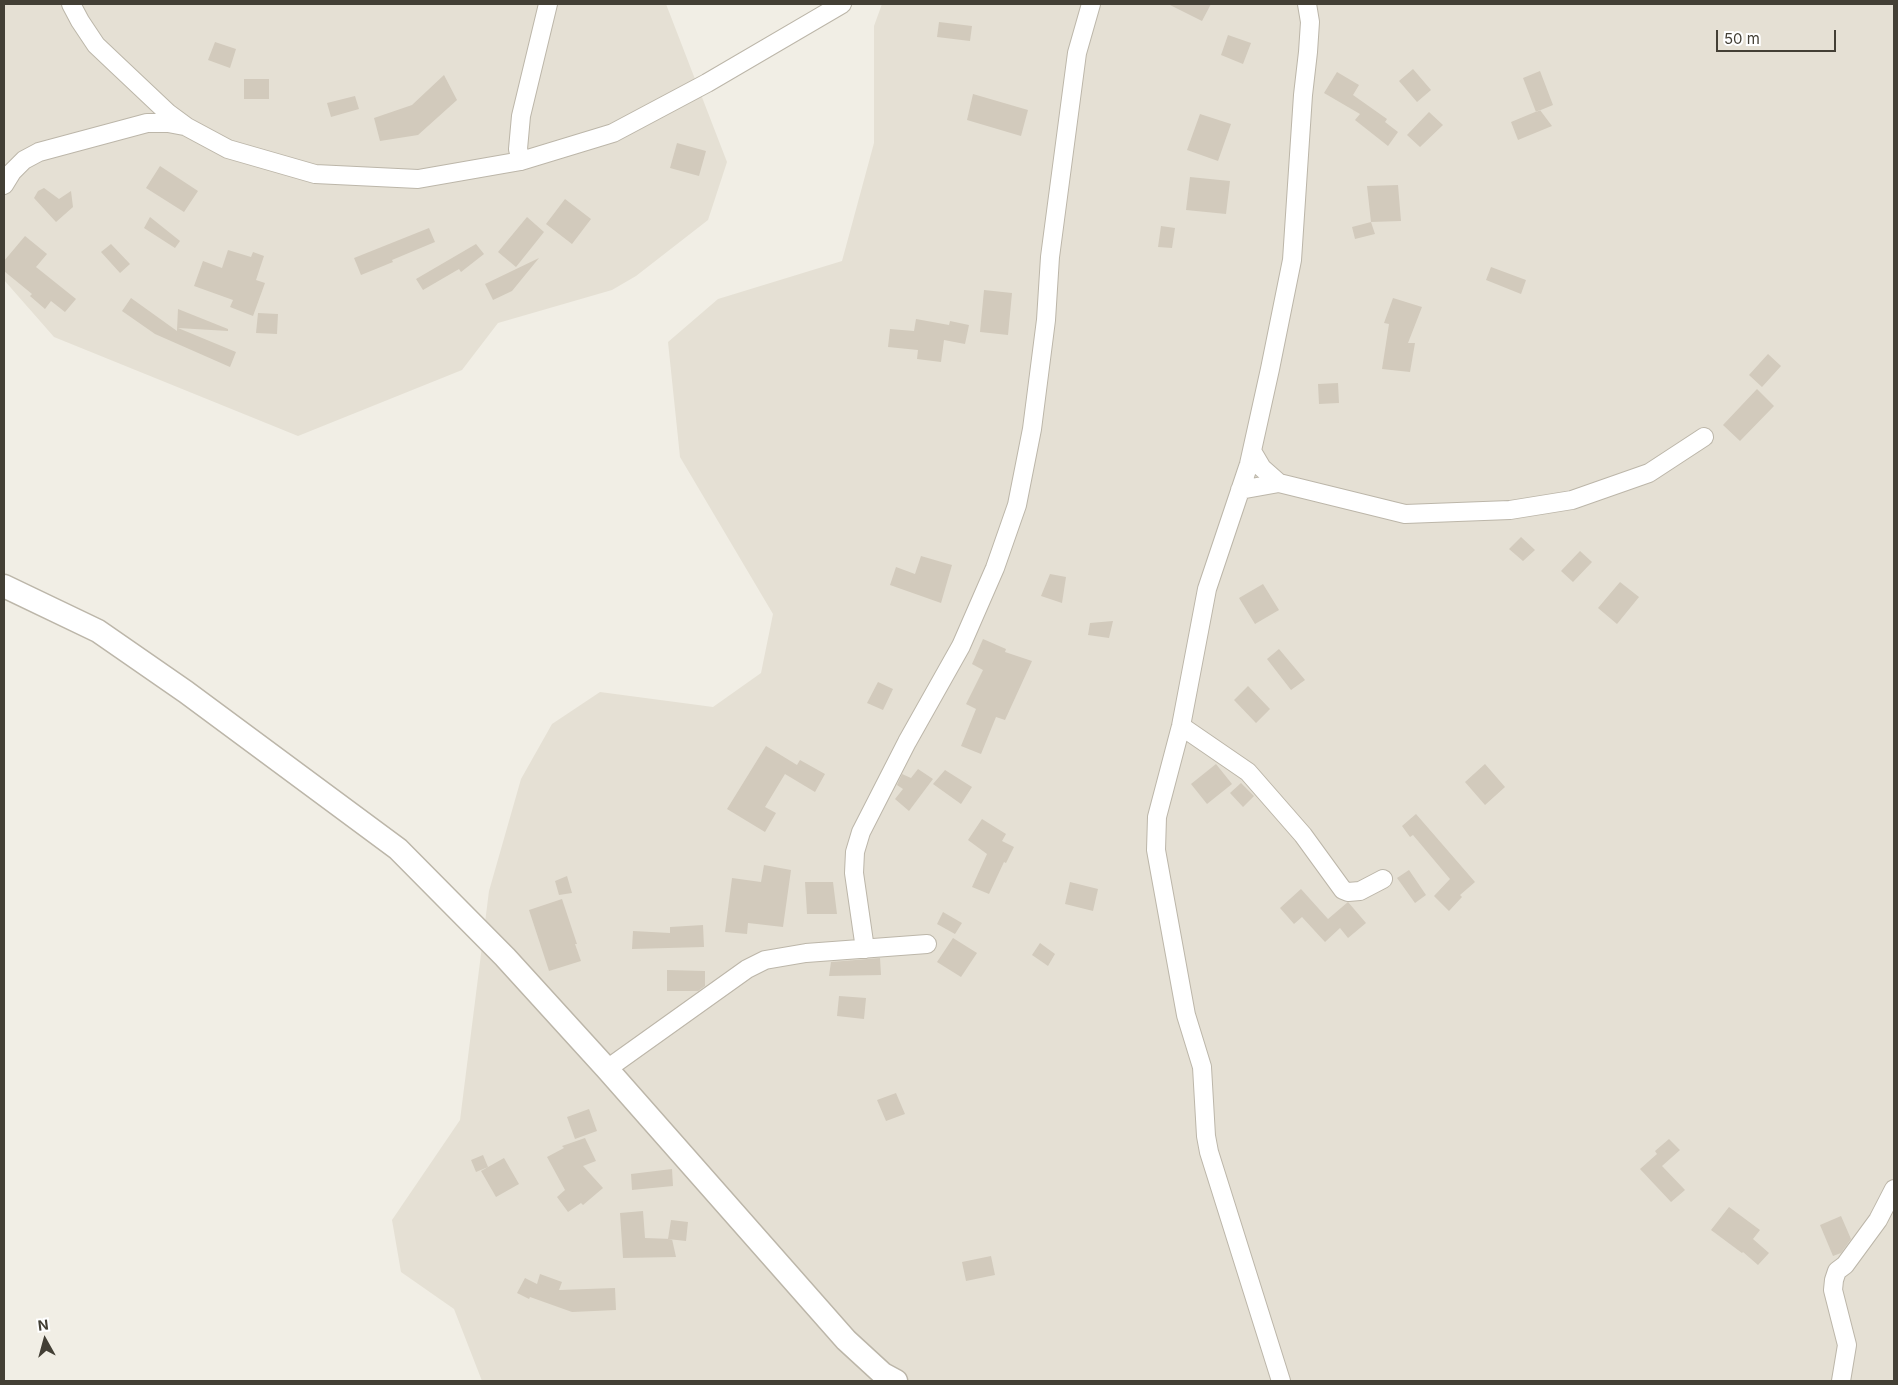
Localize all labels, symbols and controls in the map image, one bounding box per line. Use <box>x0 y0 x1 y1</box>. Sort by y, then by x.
scale bar <box>1718 20 1838 52</box>
text: 50 m <box>1724 29 1760 48</box>
north arrow <box>20 1315 70 1365</box>
text: N <box>37 1316 49 1334</box>

